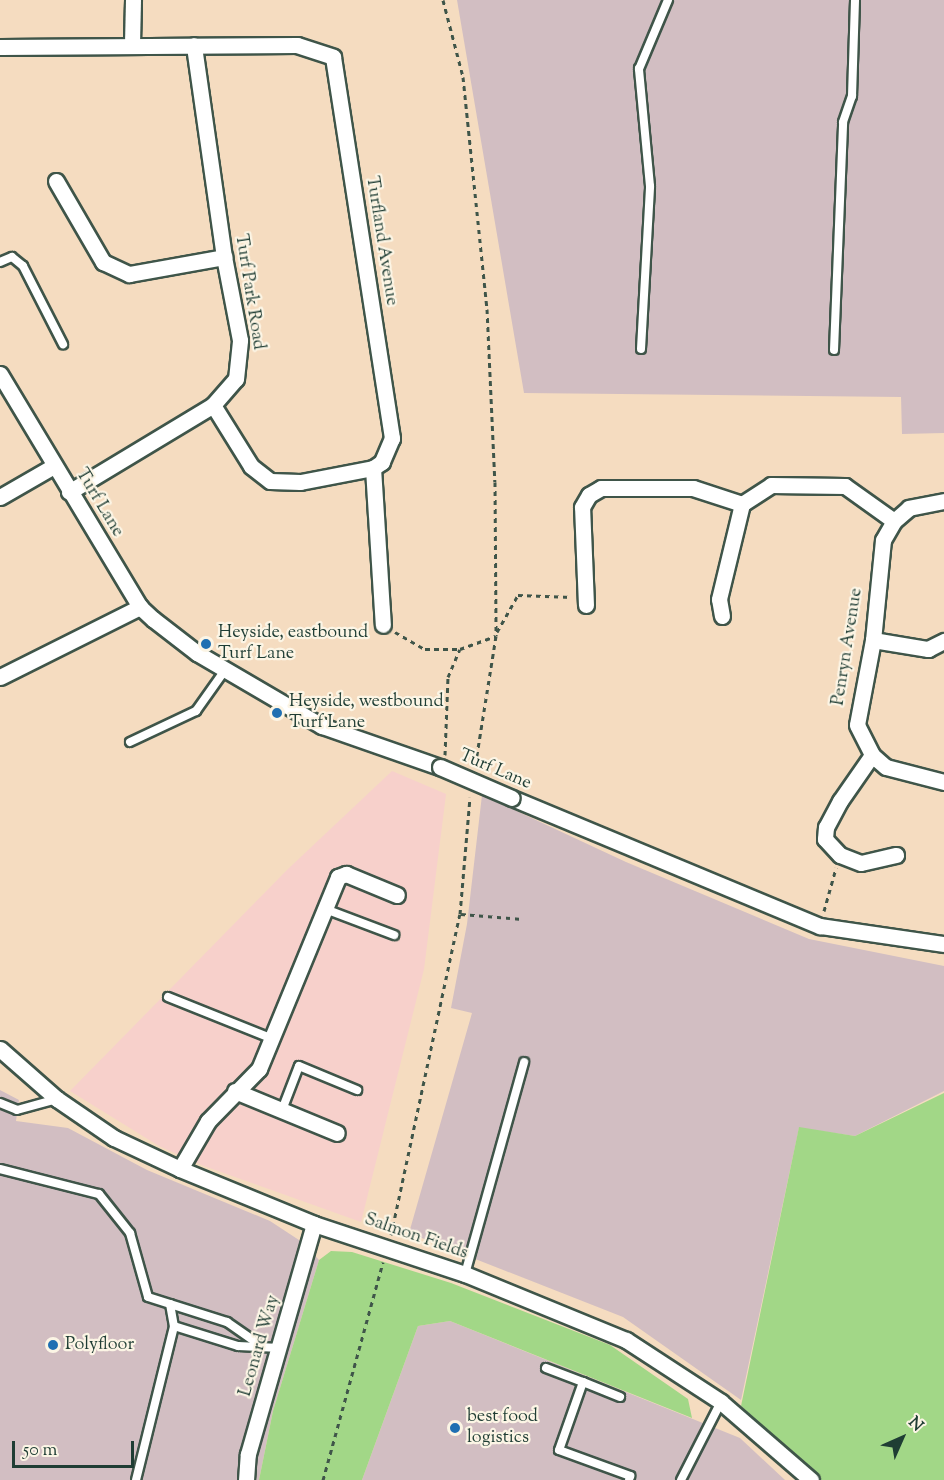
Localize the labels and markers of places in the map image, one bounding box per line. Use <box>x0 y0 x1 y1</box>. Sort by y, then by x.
place label: Heyside, eastbound Turf Lane <box>218 623 368 666</box>
marker: Heyside, eastbound Turf Lane <box>199 637 213 651</box>
place label: Heyside, westbound Turf Lane <box>289 692 444 734</box>
marker: Heyside, westbound Turf Lane <box>270 706 284 720</box>
place label: Polyfloor <box>65 1334 134 1356</box>
marker: Polyfloor <box>46 1338 60 1352</box>
place label: best food logistics <box>467 1407 538 1450</box>
marker: best food logistics <box>448 1421 462 1435</box>

